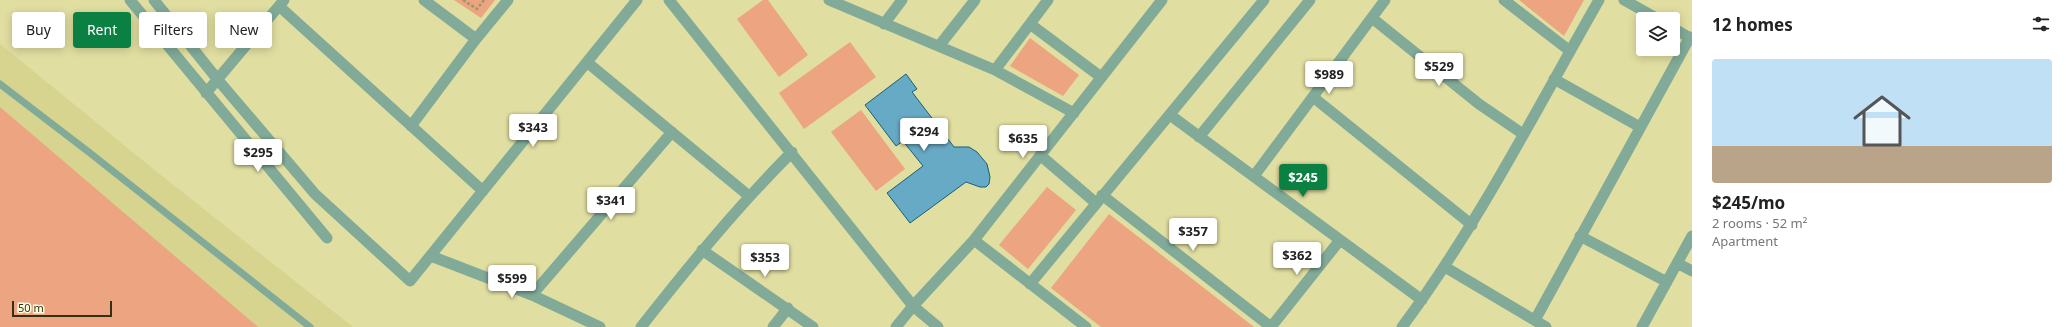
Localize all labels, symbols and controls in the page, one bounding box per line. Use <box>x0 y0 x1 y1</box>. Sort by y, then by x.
chip: Buy <box>12 12 65 48</box>
chip: Rent <box>73 12 131 48</box>
chip: Filters <box>139 12 207 48</box>
chip: New <box>215 12 272 48</box>
map controls <box>1636 12 1680 56</box>
button: layers <box>1636 12 1680 56</box>
text: 12 homes <box>1712 13 1793 36</box>
icon: filters <box>2030 13 2052 35</box>
pin: $529 <box>1415 53 1463 87</box>
text: $529 <box>1424 57 1454 75</box>
pin: $989 <box>1305 61 1353 95</box>
text: $989 <box>1314 65 1344 83</box>
icon: home <box>1846 85 1918 157</box>
pin: $343 <box>509 114 557 148</box>
text: $343 <box>518 118 548 136</box>
pin: $294 <box>900 118 948 152</box>
text: $294 <box>909 122 939 140</box>
pin: $635 <box>999 125 1047 159</box>
text: $635 <box>1008 129 1038 147</box>
pin: $295 <box>234 139 282 173</box>
text: $295 <box>243 143 273 161</box>
pin: $245 <box>1279 164 1327 198</box>
text: $245 <box>1288 168 1318 186</box>
pin: $341 <box>587 187 635 221</box>
text: $341 <box>596 191 626 209</box>
text: $245/mo <box>1712 191 1785 214</box>
text: 2 rooms · 52 m² <box>1712 214 1807 232</box>
pin: $357 <box>1169 218 1217 252</box>
text: $357 <box>1178 222 1208 240</box>
text: Apartment <box>1712 232 1778 250</box>
pin: $362 <box>1273 242 1321 276</box>
pin: $353 <box>741 244 789 278</box>
text: $362 <box>1282 246 1312 264</box>
text: $353 <box>750 248 780 266</box>
pin: $599 <box>488 265 536 299</box>
text: $599 <box>497 269 527 287</box>
scale bar <box>12 299 112 318</box>
text: 50 m <box>18 300 44 315</box>

